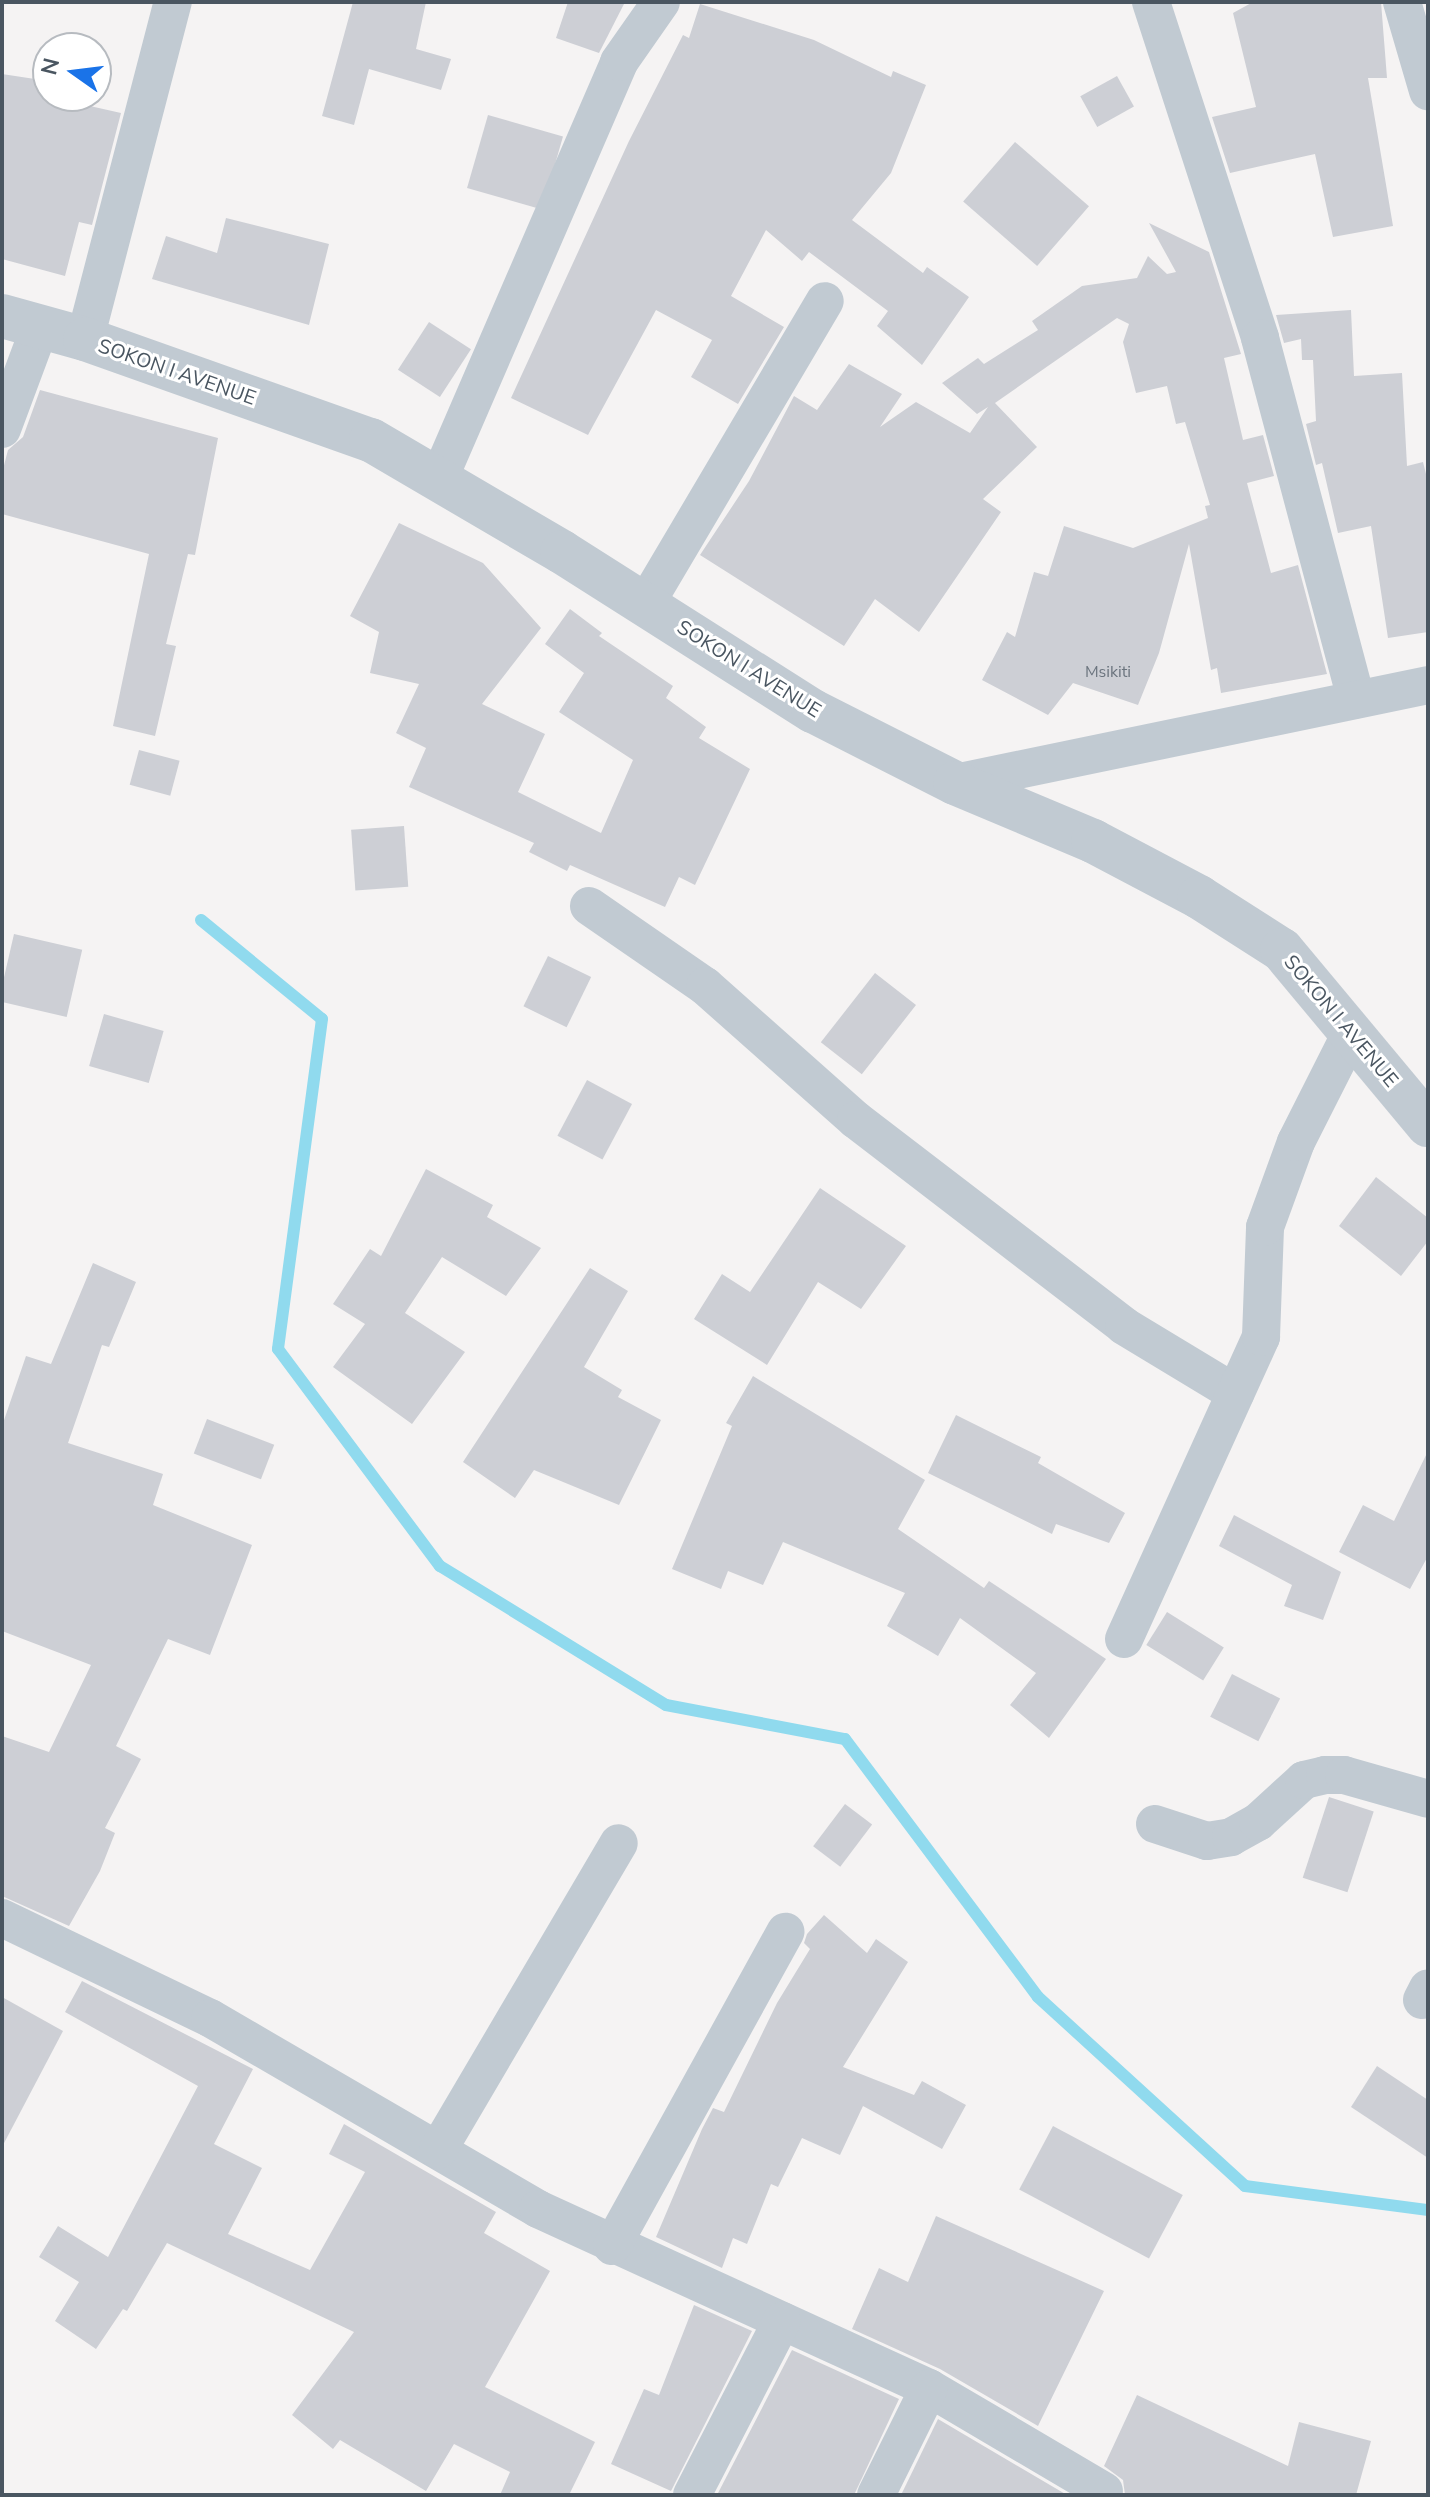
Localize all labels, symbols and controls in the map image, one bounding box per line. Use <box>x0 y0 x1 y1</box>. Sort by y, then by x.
north arrow <box>32 32 112 112</box>
text: N <box>34 55 67 78</box>
street label: SOKON I AVENUE <box>95 334 259 410</box>
street label: SOKON I AVENUE <box>673 615 825 723</box>
house number: Msikiti <box>1085 662 1131 682</box>
street label: SOKON I AVENUE <box>1279 950 1403 1092</box>

